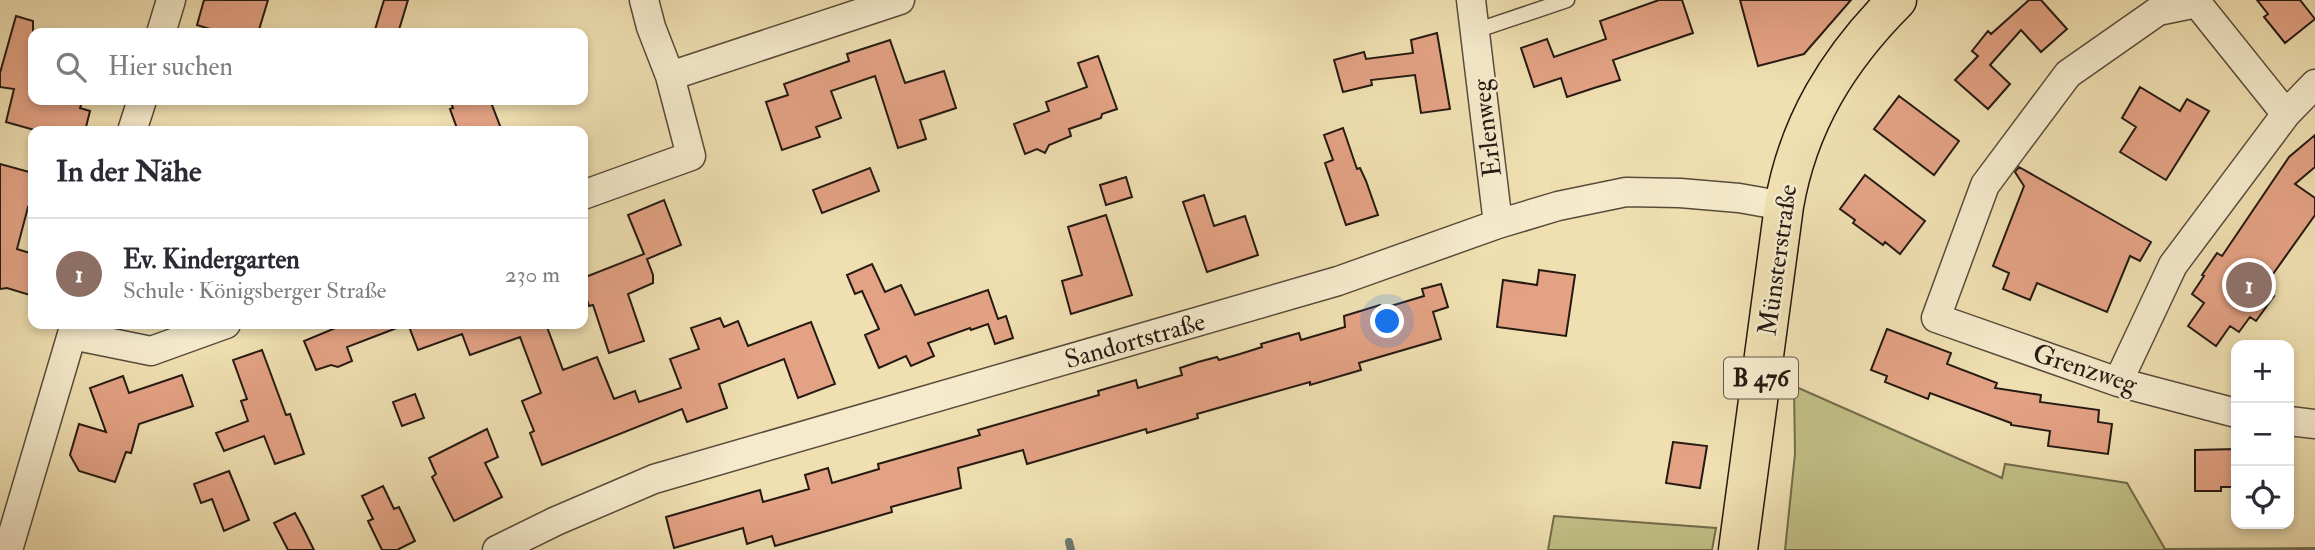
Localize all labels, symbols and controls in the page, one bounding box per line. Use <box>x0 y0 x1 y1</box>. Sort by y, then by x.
search box <box>28 28 588 105</box>
icon: search <box>52 48 90 86</box>
text: Hier suchen <box>108 51 233 83</box>
street label: Erlenweg <box>1465 76 1509 179</box>
text: In der Nähe <box>56 153 201 190</box>
street label: Münsterstraße <box>1752 182 1804 338</box>
text: Ev. Kindergarten <box>123 244 300 276</box>
pin: 1 <box>2226 259 2272 311</box>
text: 1 <box>75 260 83 289</box>
text: 230 m <box>505 260 560 289</box>
text: Schule · Königsberger Straße <box>123 276 386 305</box>
your location <box>1370 304 1404 338</box>
street label: Sandortstraße <box>1061 306 1209 376</box>
street label: Grenzweg <box>2029 337 2142 401</box>
map controls <box>2231 340 2294 529</box>
button: + <box>2231 340 2294 403</box>
road number: B 476 <box>1724 358 1798 398</box>
button: − <box>2231 403 2294 466</box>
button: locate <box>2231 466 2294 529</box>

